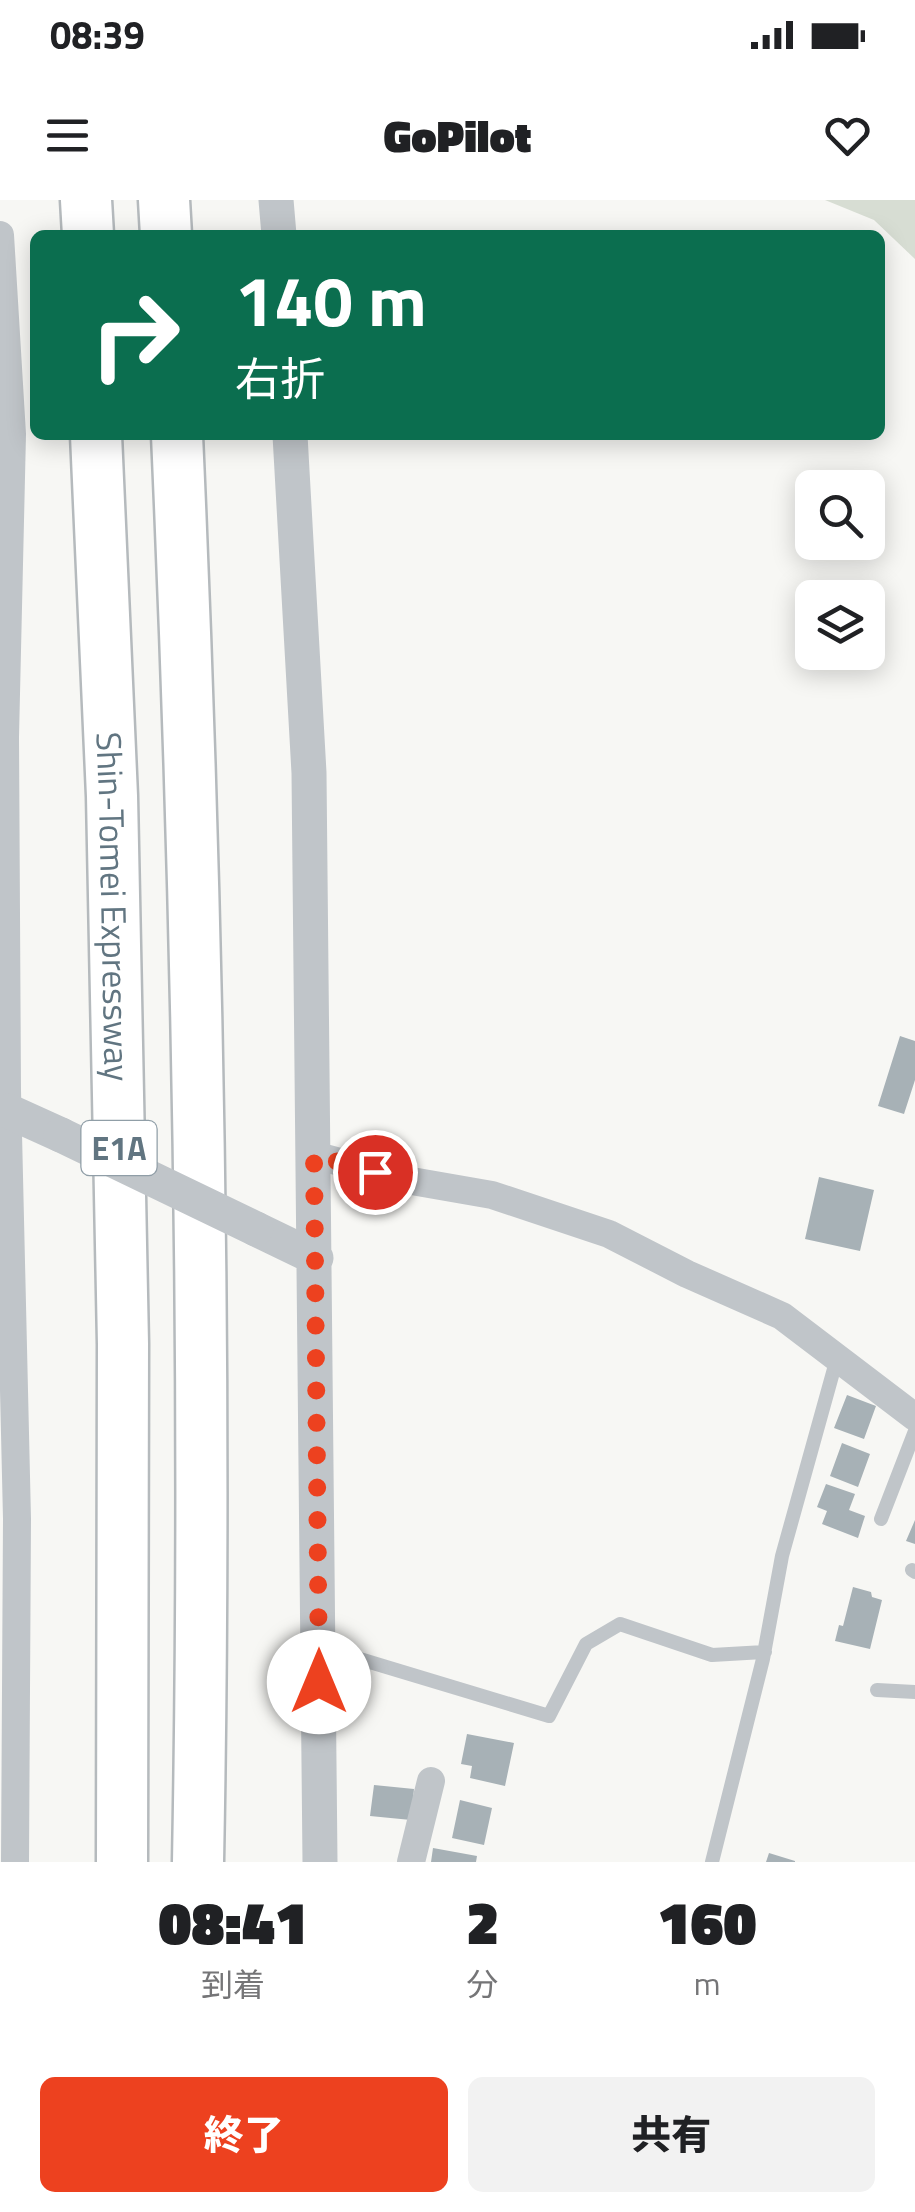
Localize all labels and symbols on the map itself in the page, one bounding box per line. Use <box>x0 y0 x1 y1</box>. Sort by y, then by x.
street label: Shin-Tomei Expressway <box>82 731 145 1082</box>
road number: E1A <box>82 1121 156 1175</box>
pin <box>333 1130 418 1215</box>
position arrow <box>267 1630 371 1734</box>

